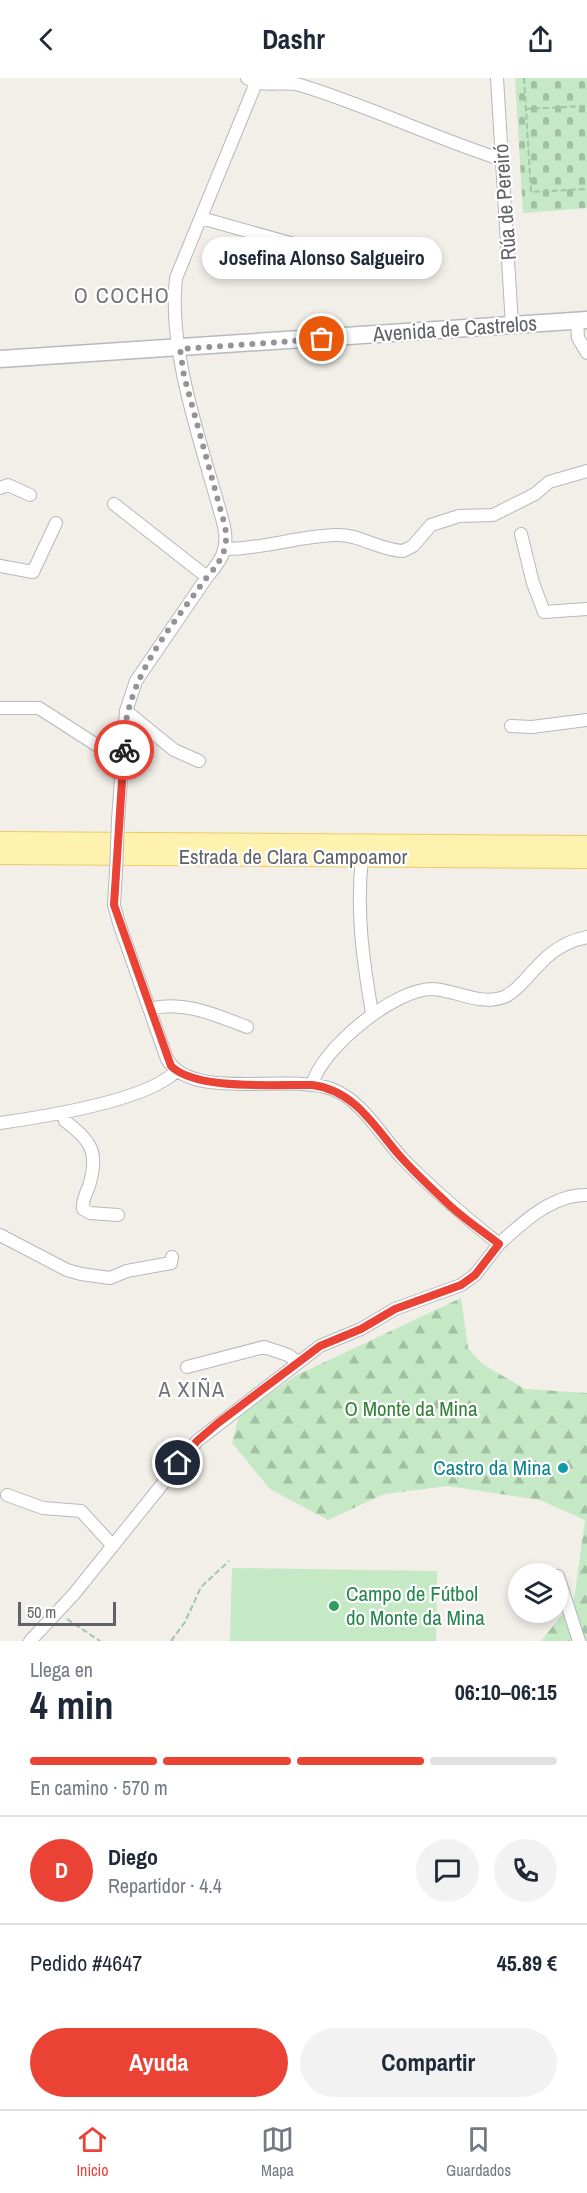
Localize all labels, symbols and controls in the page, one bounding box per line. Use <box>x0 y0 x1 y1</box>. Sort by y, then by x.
text: Dashr <box>262 21 325 57</box>
icon: back <box>30 23 63 56</box>
icon: share <box>524 23 557 56</box>
street label: Rúa de Pereiró <box>486 143 523 261</box>
callout: Josefina Alonso Salgueiro <box>202 237 442 279</box>
text: Josefina Alonso Salgueiro <box>219 244 425 271</box>
district label: O COCHO <box>74 280 170 310</box>
street label: Avenida de Castrelos <box>371 308 538 349</box>
pin <box>296 313 347 364</box>
icon: bag <box>305 322 338 355</box>
courier <box>94 720 154 780</box>
icon: bike <box>108 734 141 767</box>
street label: Estrada de Clara Campoamor <box>179 842 408 871</box>
district label: A XIÑA <box>157 1374 226 1404</box>
park label: O Monte da Mina <box>344 1394 478 1423</box>
pin <box>152 1437 203 1488</box>
icon: home <box>161 1446 194 1479</box>
place label: Castro da Mina <box>433 1453 551 1482</box>
marker: Castro da Mina <box>556 1461 570 1475</box>
map controls <box>508 1563 568 1623</box>
button: layers <box>508 1563 568 1623</box>
place label: Campo de Fútbol do Monte da Mina <box>346 1579 485 1632</box>
scale bar <box>18 1599 116 1626</box>
marker: Campo de Fútbol do Monte da Mina <box>327 1599 341 1613</box>
text: 50 m <box>27 1601 56 1623</box>
text: Llega en <box>30 1656 93 1683</box>
text: 06:10–06:15 <box>455 1677 557 1707</box>
text: 4 min <box>30 1679 114 1731</box>
text: En camino · 570 m <box>30 1774 168 1801</box>
button: chat <box>416 1839 479 1902</box>
button: phone <box>494 1839 557 1902</box>
text: Diego <box>108 1842 158 1872</box>
text: D <box>55 1855 68 1885</box>
text: Repartidor · 4.4 <box>108 1872 222 1899</box>
text: Pedido #4647 <box>30 1948 142 1978</box>
text: 45.89 € <box>497 1948 557 1978</box>
button: Ayuda <box>30 2028 288 2097</box>
button: Compartir <box>300 2028 557 2097</box>
tab: Inicio <box>76 2123 109 2181</box>
tab: Mapa <box>261 2123 294 2181</box>
tab: Guardados <box>446 2123 511 2181</box>

